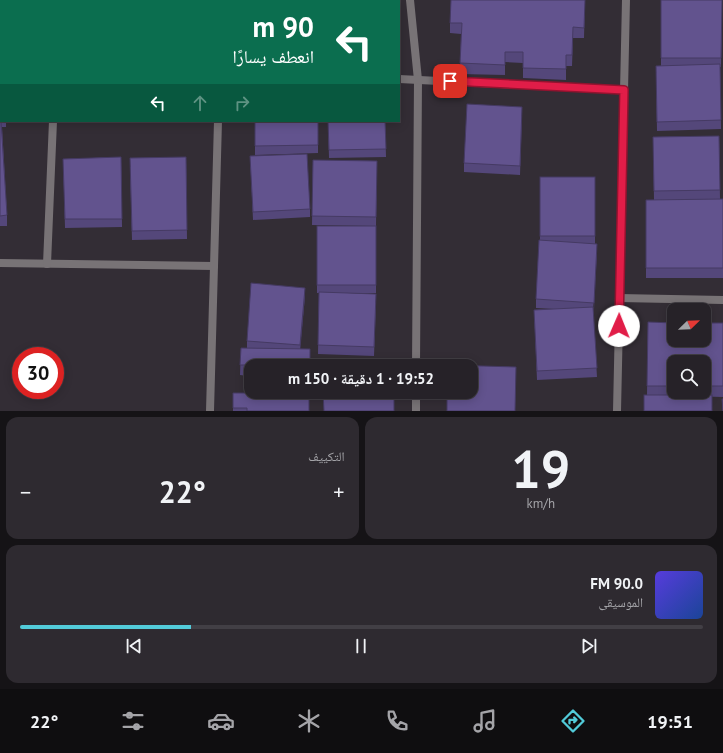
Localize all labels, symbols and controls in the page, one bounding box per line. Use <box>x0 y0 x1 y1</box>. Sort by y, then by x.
text: 90 m <box>253 8 314 45</box>
icon: left <box>328 16 380 68</box>
text: انعطف يسارًا <box>233 45 314 68</box>
pin <box>433 64 467 98</box>
icon: arrive <box>439 70 461 92</box>
icon: left <box>147 92 169 114</box>
icon: ahead <box>189 92 211 114</box>
icon: right <box>231 92 253 114</box>
north arrow <box>667 303 711 347</box>
map controls <box>667 303 711 399</box>
position arrow <box>598 305 640 347</box>
speed limit sign: 30 <box>12 347 64 399</box>
button: search <box>667 355 711 399</box>
text: 19:52 · 1 دقيقة · 150 m <box>288 369 434 388</box>
text: 19 <box>511 435 570 502</box>
text: التكييف <box>308 448 345 465</box>
text: 22° <box>159 472 206 511</box>
text: − <box>20 478 31 506</box>
text: + <box>333 478 344 506</box>
text: km/h <box>527 495 555 512</box>
text: 90.0 FM <box>590 574 643 593</box>
text: الموسيقى <box>599 594 643 611</box>
icon: previous <box>123 635 145 657</box>
icon: pause <box>350 635 372 657</box>
icon: next <box>578 635 600 657</box>
icon: filters <box>119 707 147 735</box>
icon: car <box>207 707 235 735</box>
icon: climate <box>295 707 323 735</box>
icon: phone <box>383 707 411 735</box>
icon: music <box>471 707 499 735</box>
icon: directions <box>559 707 587 735</box>
text: 22° <box>30 710 58 733</box>
text: 19:51 <box>647 710 693 733</box>

